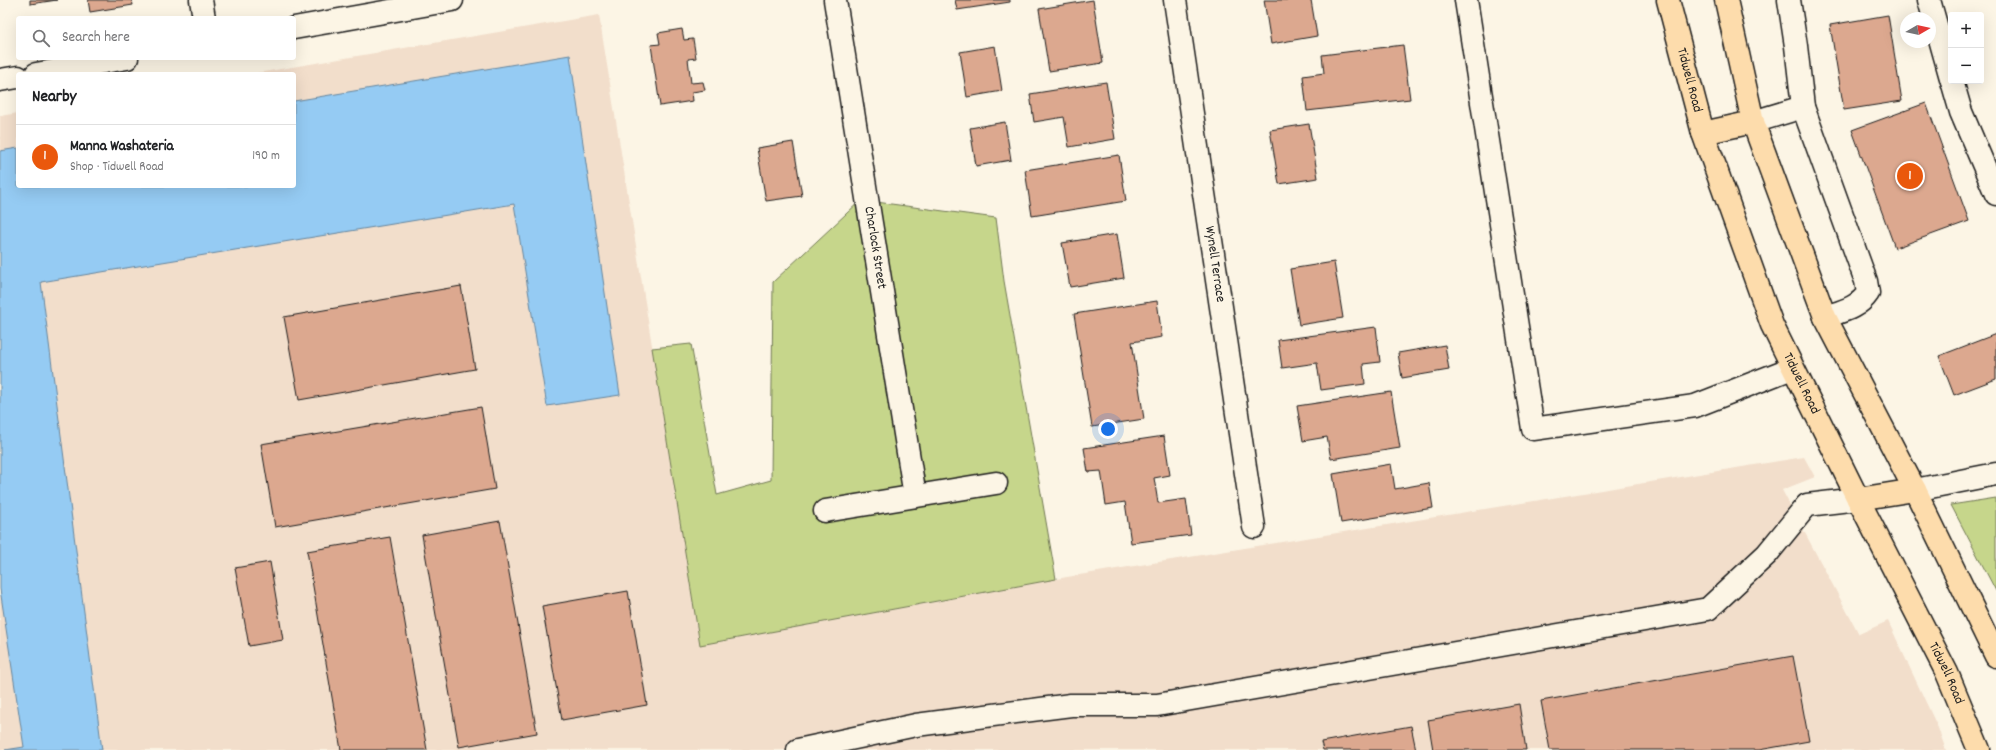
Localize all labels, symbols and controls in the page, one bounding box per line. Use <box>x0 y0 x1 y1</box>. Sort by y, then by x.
north arrow <box>1900 12 1936 48</box>
map controls <box>1948 12 1984 84</box>
button: + <box>1948 12 1984 48</box>
search box <box>16 16 296 60</box>
icon: search <box>30 27 52 49</box>
text: Search here <box>62 27 130 49</box>
street label: Tidwell Road <box>1671 46 1707 115</box>
button: − <box>1948 48 1984 84</box>
text: Nearby <box>32 86 76 110</box>
text: Manna Washateria <box>70 136 174 158</box>
text: 1 <box>44 147 46 166</box>
text: 190 m <box>252 147 280 166</box>
text: Shop · Tidwell Road <box>70 158 164 177</box>
pin: 1 <box>1897 161 1923 191</box>
street label: Charlock Street <box>858 205 891 291</box>
street label: Wynell Terrace <box>1199 225 1230 304</box>
street label: Tidwell Road <box>1777 350 1825 418</box>
your location <box>1098 419 1118 439</box>
street label: Tidwell Road <box>1923 639 1969 707</box>

